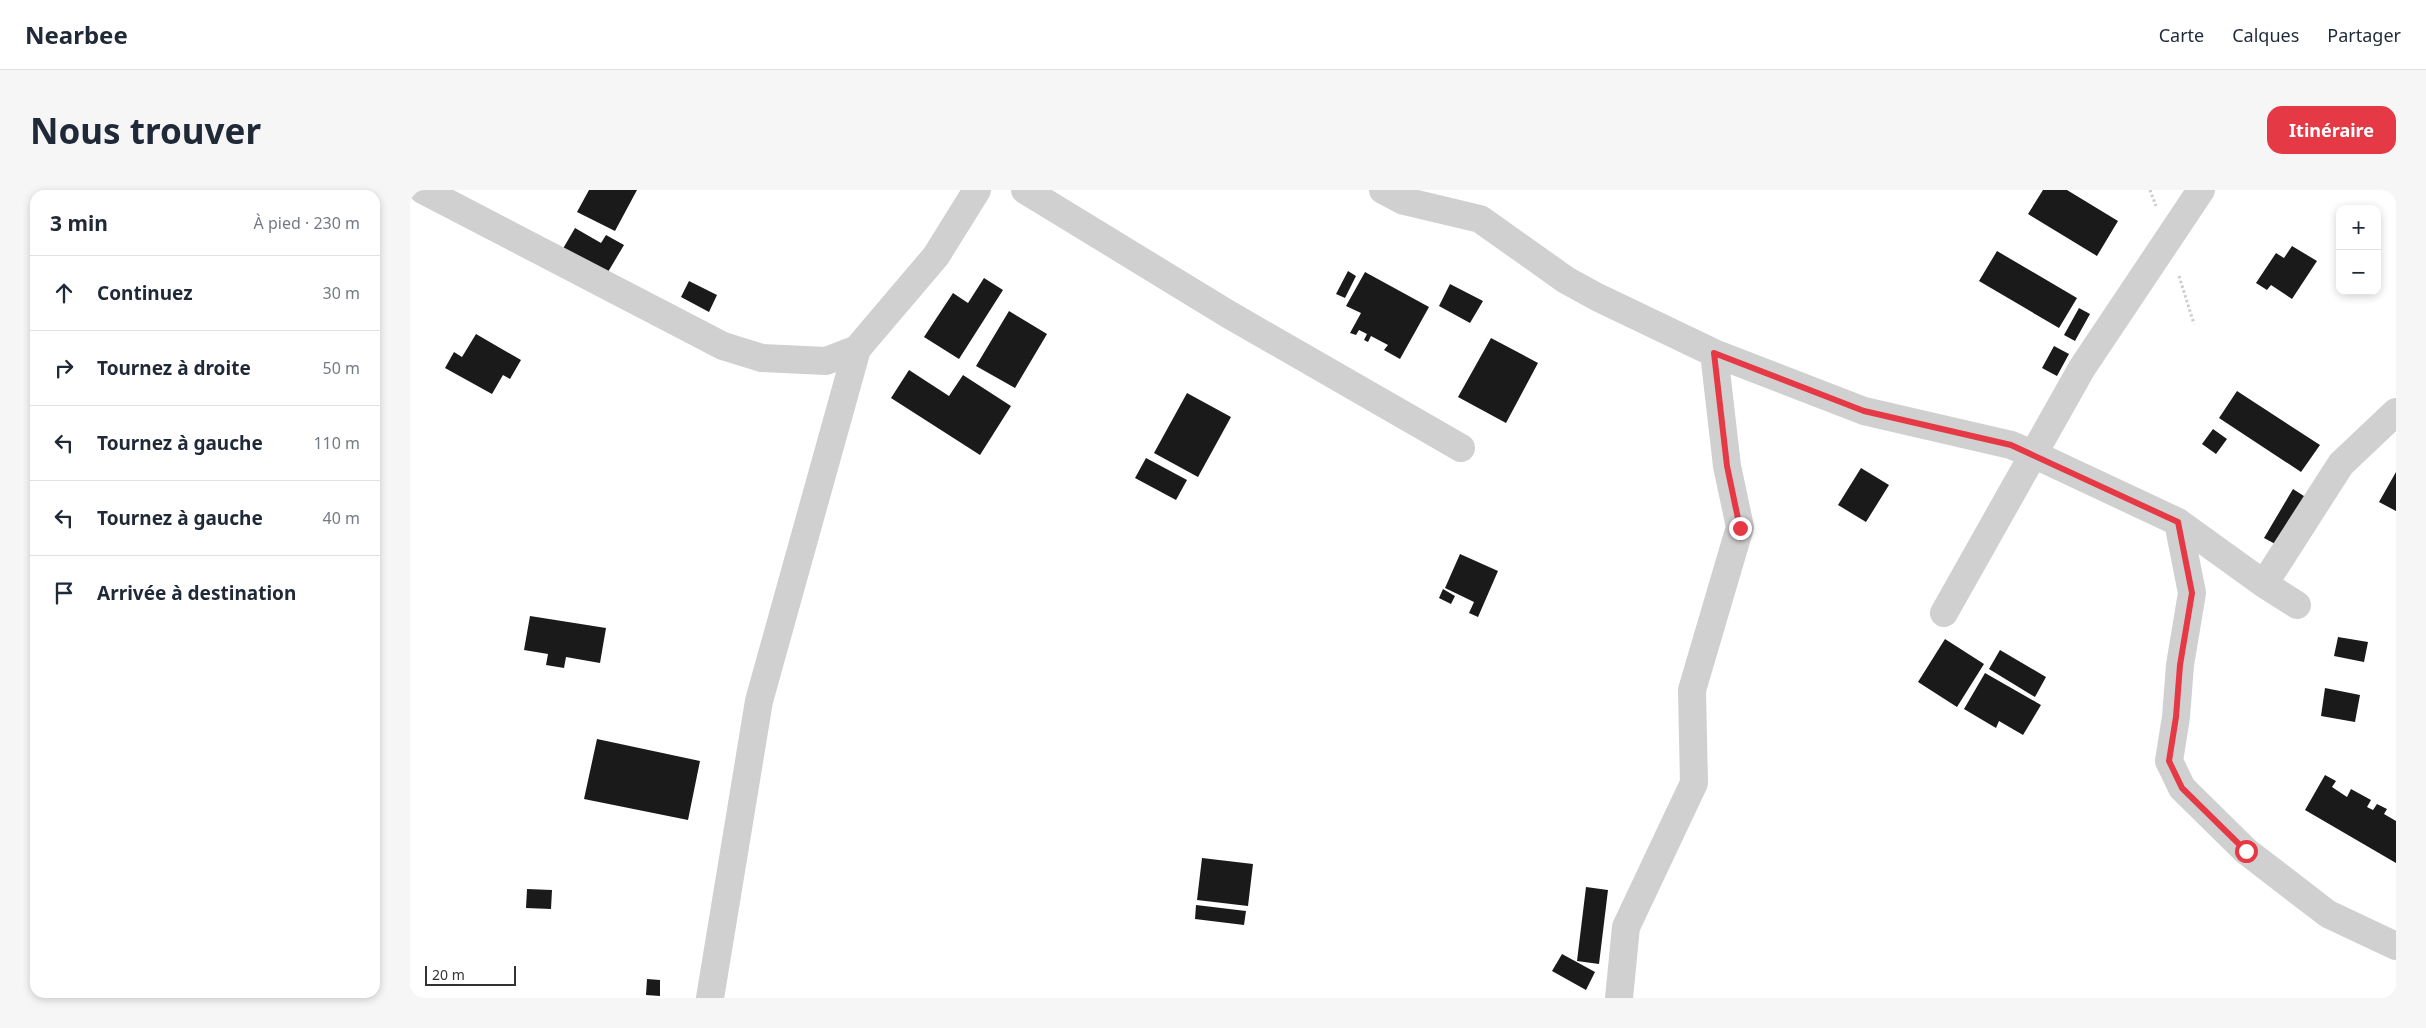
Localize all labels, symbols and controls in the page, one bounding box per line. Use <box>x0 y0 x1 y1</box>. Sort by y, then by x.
text: Nearbee <box>25 18 128 51</box>
text: Carte <box>2159 23 2204 47</box>
text: Calques <box>2232 23 2299 47</box>
text: Partager <box>2327 23 2401 47</box>
button: Itinéraire <box>2267 106 2396 154</box>
text: Nous trouver <box>30 107 261 154</box>
map controls <box>2336 205 2381 295</box>
button: + <box>2336 205 2381 250</box>
text: 3 min <box>50 209 108 237</box>
text: À pied · 230 m <box>254 212 360 234</box>
button: − <box>2336 250 2381 295</box>
icon: ahead <box>50 279 78 307</box>
text: Continuez <box>97 280 193 306</box>
text: 30 m <box>323 282 360 304</box>
icon: right <box>50 354 78 382</box>
text: Tournez à droite <box>97 355 251 381</box>
text: 50 m <box>323 357 360 379</box>
icon: left <box>50 429 78 457</box>
text: Tournez à gauche <box>97 430 263 456</box>
text: 110 m <box>313 432 360 454</box>
icon: left <box>50 504 78 532</box>
text: Tournez à gauche <box>97 505 263 531</box>
text: 40 m <box>323 507 360 529</box>
route end <box>1729 517 1752 540</box>
icon: arrive <box>50 579 78 607</box>
text: Arrivée à destination <box>97 580 296 606</box>
route start <box>2235 840 2258 863</box>
scale bar <box>425 963 516 986</box>
text: 20 m <box>432 965 465 984</box>

